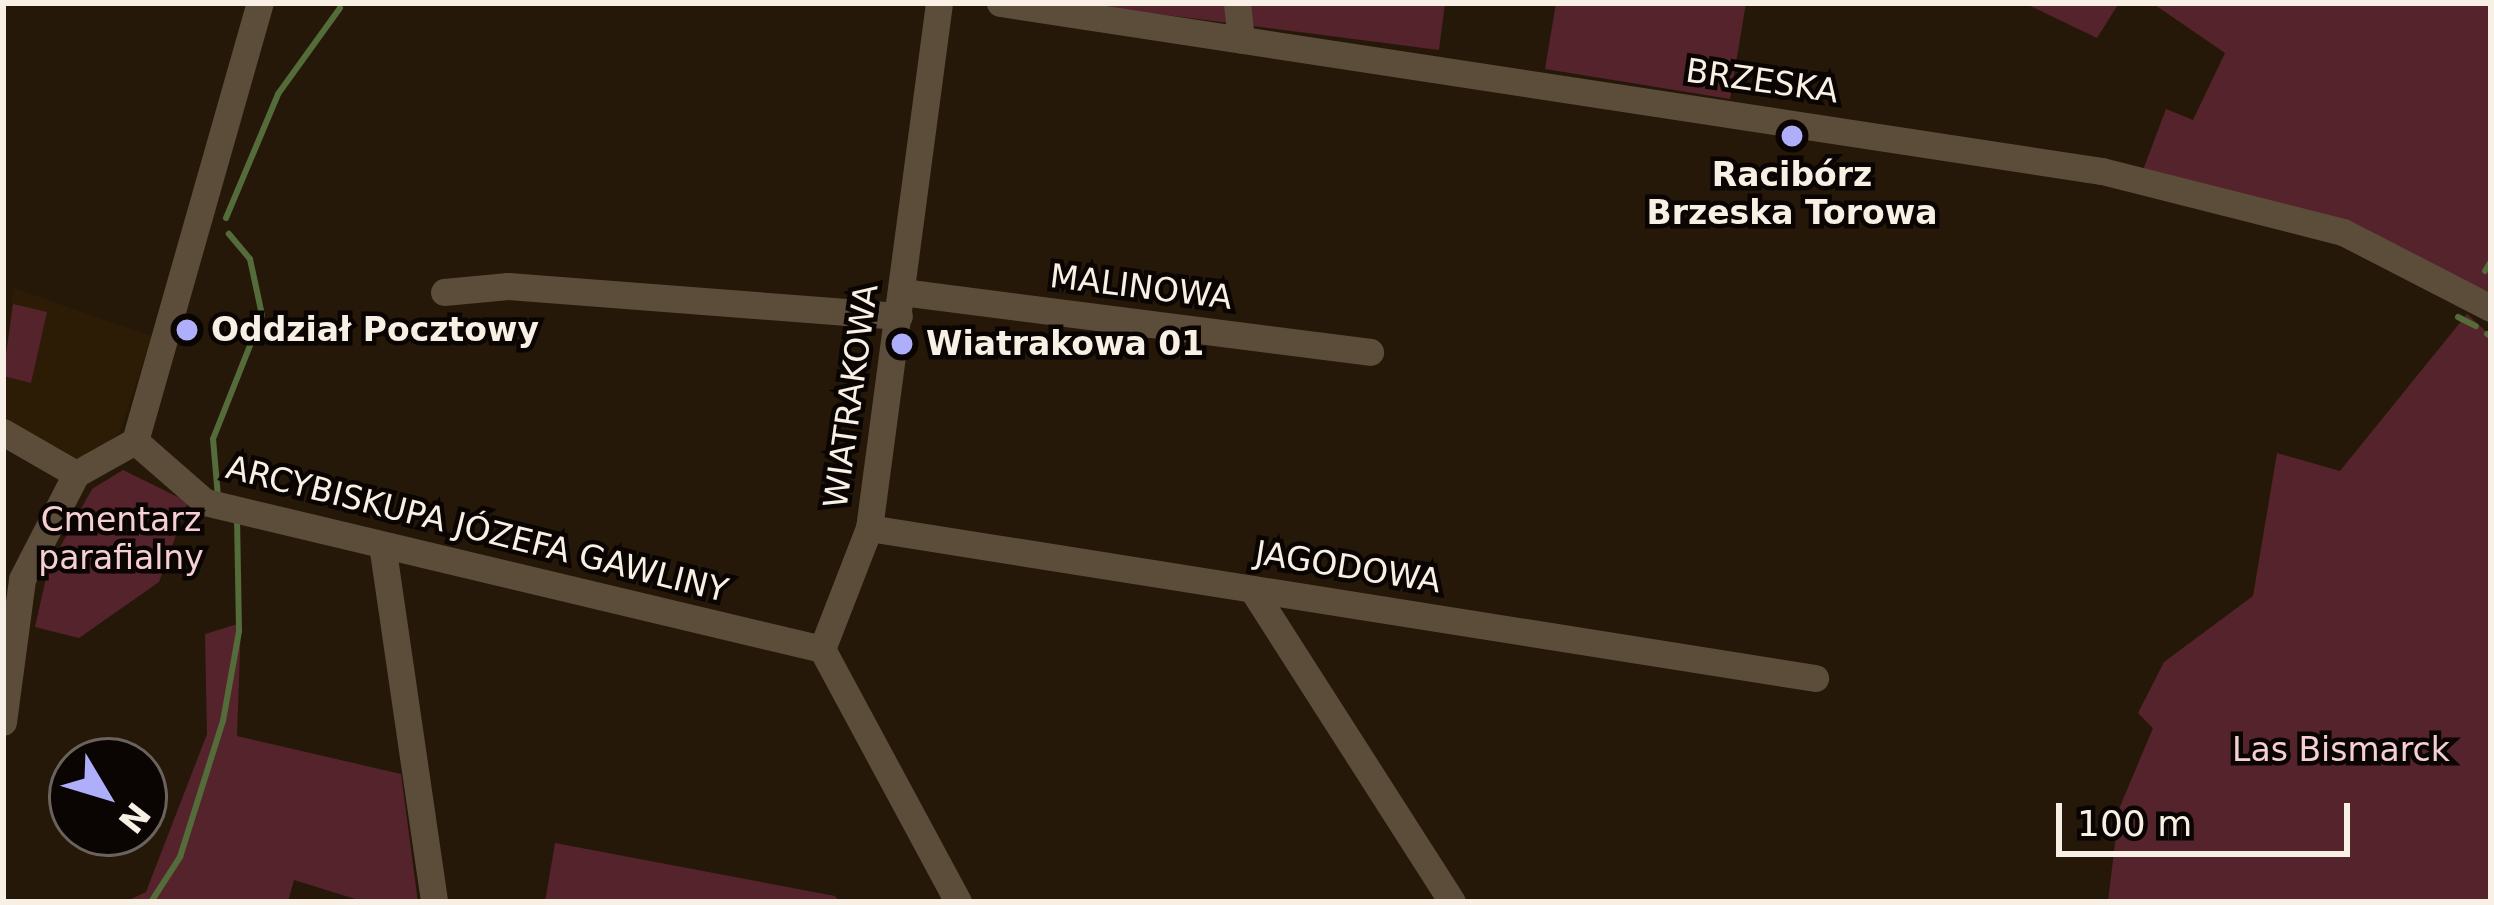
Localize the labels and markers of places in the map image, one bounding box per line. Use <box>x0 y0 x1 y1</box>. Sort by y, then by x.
marker: Racibórz Brzeska Torowa <box>1779 123 1805 149</box>
place label: Racibórz Brzeska Torowa <box>1647 155 1937 233</box>
place label: Oddział Pocztowy <box>211 310 539 350</box>
marker: Oddział Pocztowy <box>174 317 200 343</box>
place label: Wiatrakowa 01 <box>926 324 1204 364</box>
marker: Wiatrakowa 01 <box>889 331 915 357</box>

